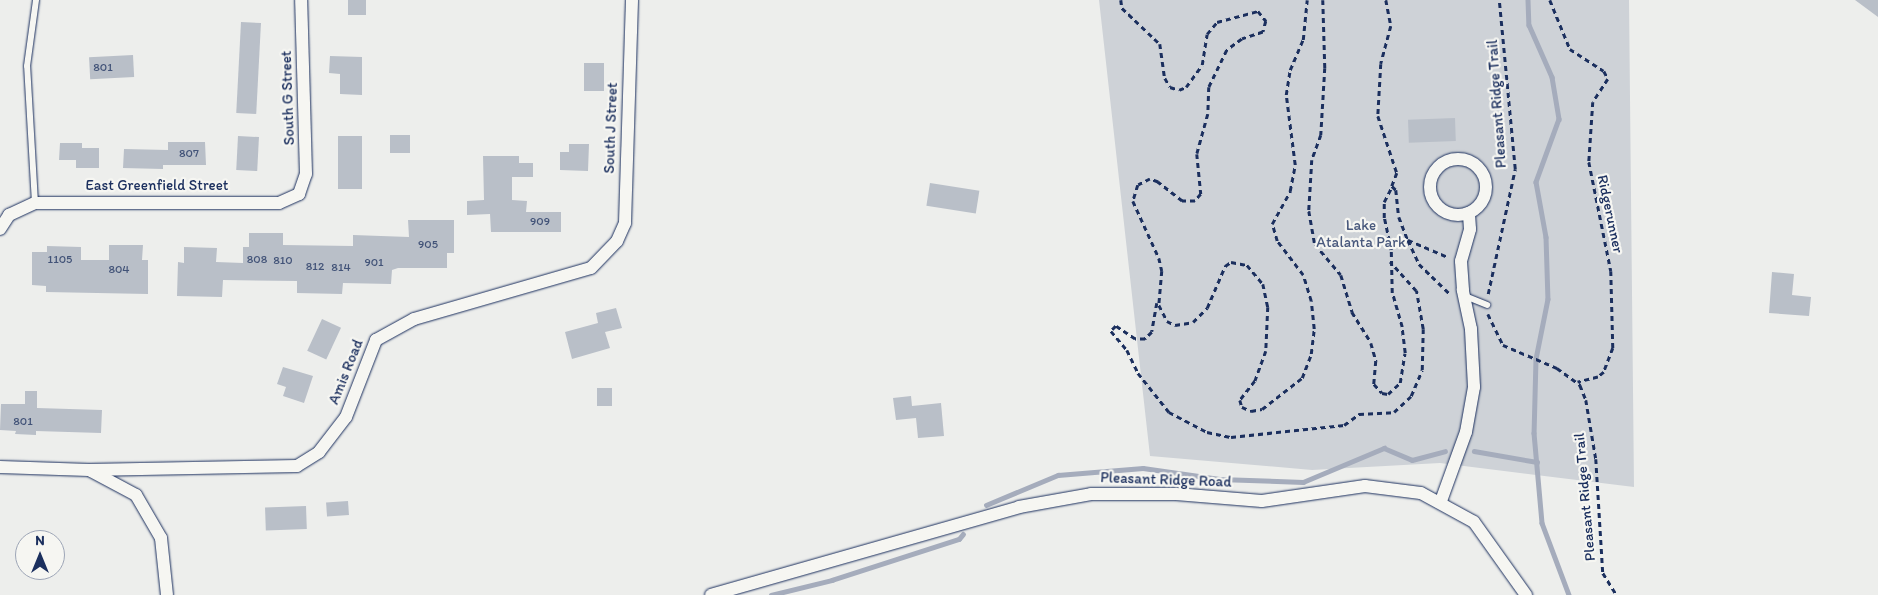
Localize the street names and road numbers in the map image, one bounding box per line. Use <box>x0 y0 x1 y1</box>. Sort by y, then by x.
street label: Pleasant Ridge Trail <box>1484 40 1510 168</box>
street label: South G Street <box>277 51 299 145</box>
street label: South J Street <box>600 82 622 174</box>
street label: Ridgerunner <box>1593 173 1627 255</box>
street label: East Greenfield Street <box>86 177 228 195</box>
street label: Amis Road <box>325 337 367 407</box>
street label: Pleasant Ridge Trail <box>1570 433 1600 561</box>
street label: Pleasant Ridge Road <box>1100 469 1232 491</box>

